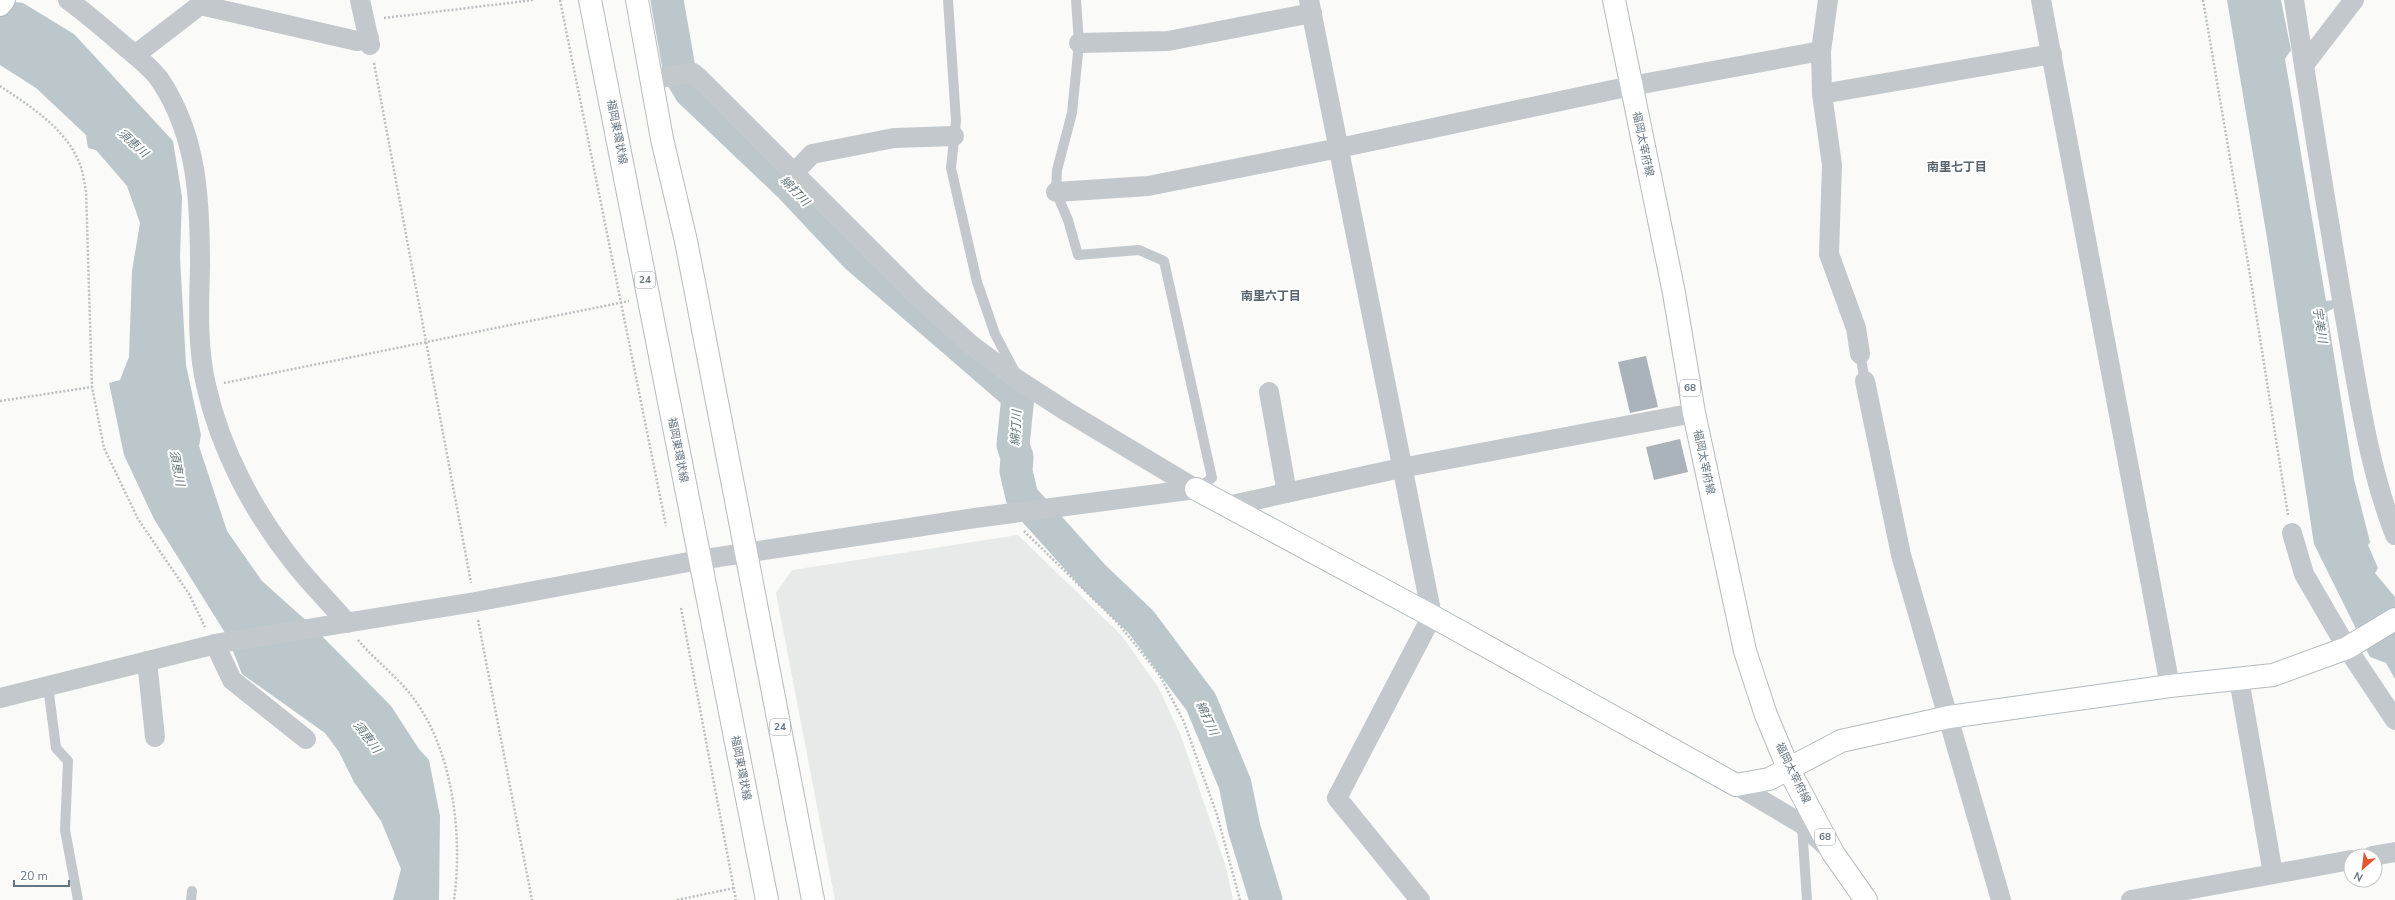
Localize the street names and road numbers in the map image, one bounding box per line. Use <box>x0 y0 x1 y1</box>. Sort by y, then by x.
street label: 福岡東環状線 <box>603 98 631 166</box>
street label: 福岡太宰府線 <box>1629 110 1657 178</box>
road number: 24 <box>635 272 655 288</box>
road number: 68 <box>1680 380 1700 396</box>
street label: 福岡東環状線 <box>664 416 692 484</box>
street label: 福岡太宰府線 <box>1690 428 1718 496</box>
road number: 24 <box>770 719 790 735</box>
street label: 福岡東環状線 <box>727 734 755 802</box>
street label: 福岡太宰府線 <box>1772 740 1814 806</box>
road number: 68 <box>1815 829 1835 845</box>

